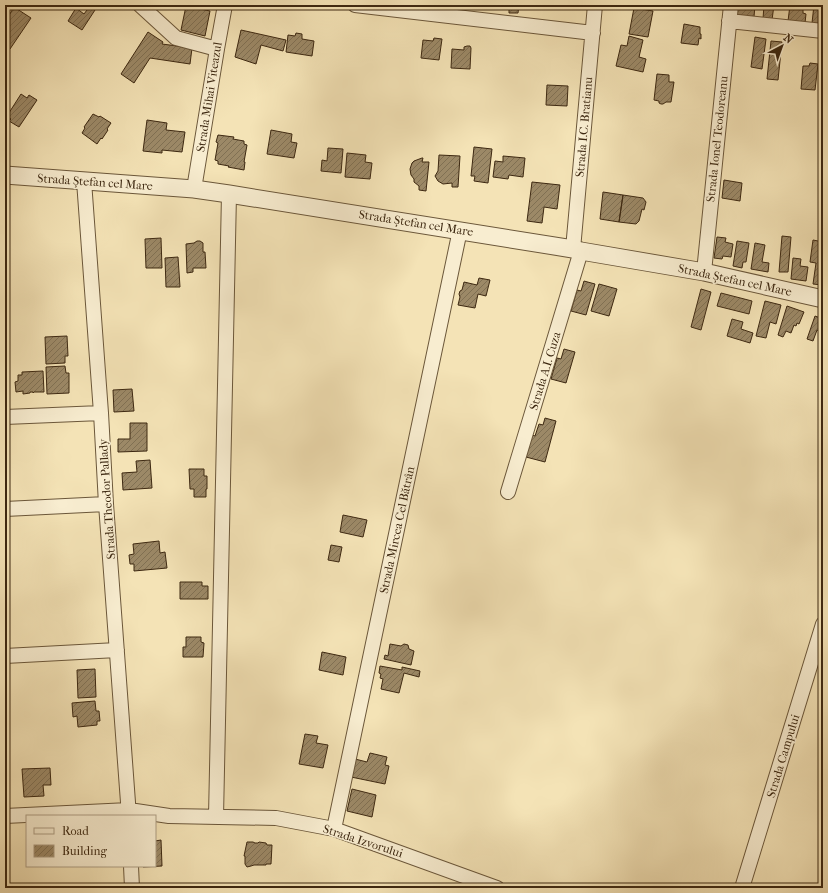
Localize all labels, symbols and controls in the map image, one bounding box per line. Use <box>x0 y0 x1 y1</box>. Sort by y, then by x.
north arrow <box>762 26 802 66</box>
text: N <box>781 31 796 47</box>
street label: Strada Mihai Viteazul <box>193 40 225 153</box>
street label: Strada Ionel Teodoreanu <box>703 75 731 203</box>
street label: Strada I.C. Bratianu <box>573 76 595 178</box>
street label: Strada Ștefan cel Mare <box>37 171 153 193</box>
street label: Strada Ștefan cel Mare <box>358 207 474 239</box>
street label: Strada Ștefan cel Mare <box>677 261 793 299</box>
street label: Strada A.I. Cuza <box>526 330 564 412</box>
street label: Strada Theodor Pallady <box>96 438 118 560</box>
street label: Strada Mircea Cel Bătrân <box>377 465 417 595</box>
street label: Strada Campului <box>764 712 802 799</box>
legend <box>26 815 156 867</box>
street label: Strada Izvorului <box>321 822 405 861</box>
text: Road <box>62 824 89 838</box>
text: Building <box>62 844 107 858</box>

